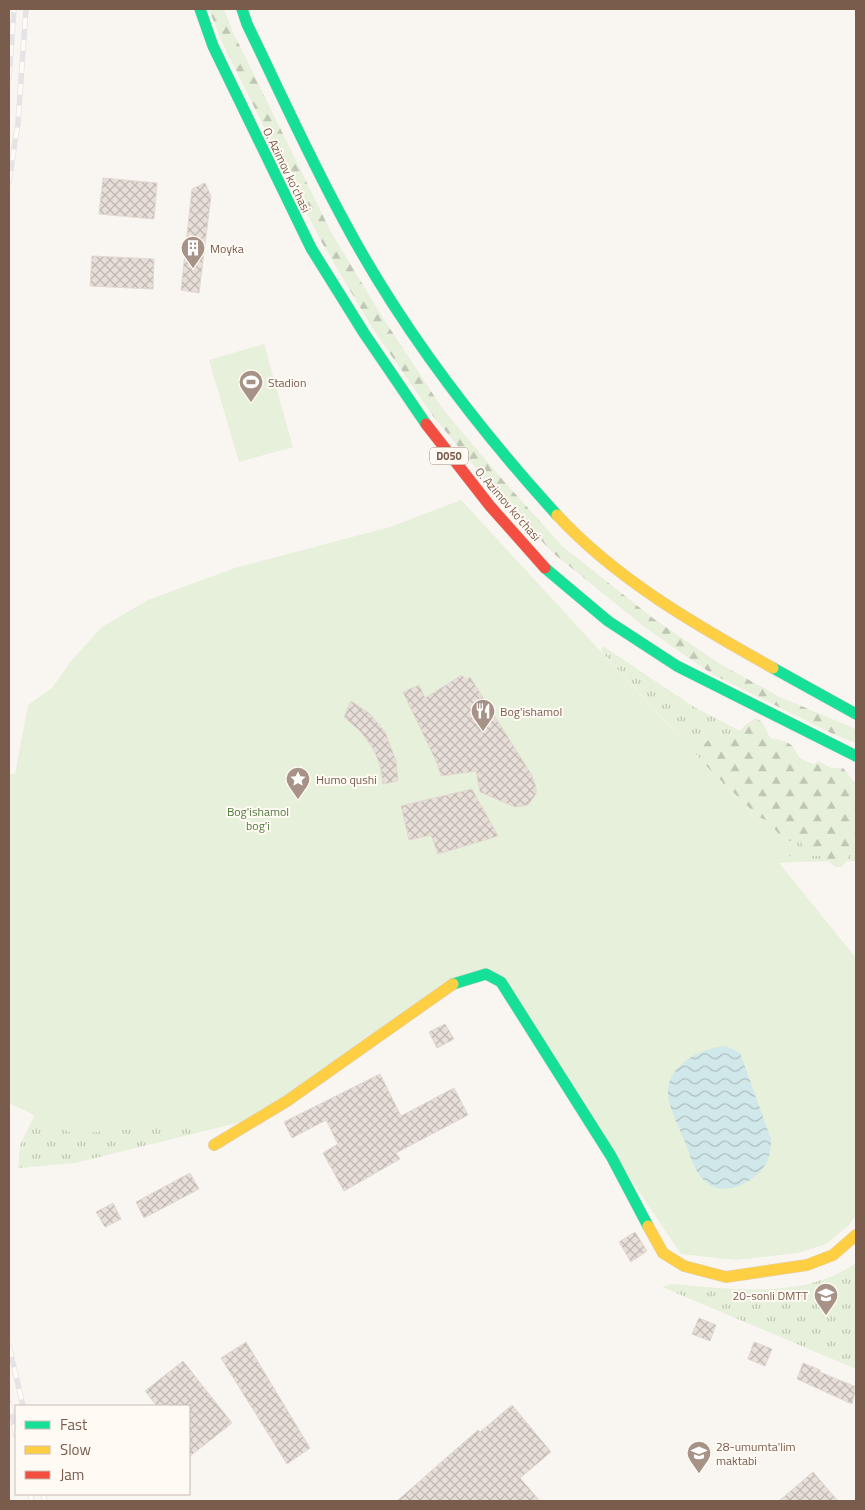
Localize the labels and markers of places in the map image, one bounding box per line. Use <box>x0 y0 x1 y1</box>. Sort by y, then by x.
building icon: Moyka <box>180 235 206 269</box>
place label: Moyka <box>210 239 244 258</box>
sports icon: Stadion <box>238 369 264 403</box>
place label: Stadion <box>268 373 306 392</box>
restaurant icon: Bog'ishamol <box>470 698 496 732</box>
place label: Bog'ishamol <box>500 702 562 721</box>
place icon: Humo qushi <box>285 766 311 800</box>
place label: Humo qushi <box>316 770 377 789</box>
school or university icon: 20-sonli DMTT <box>813 1282 839 1316</box>
place label: 20-sonli DMTT <box>732 1286 809 1305</box>
place label: 28-umumta'lim maktabi <box>716 1437 796 1470</box>
school or university icon: 28-umumta'lim maktabi <box>686 1440 712 1474</box>

